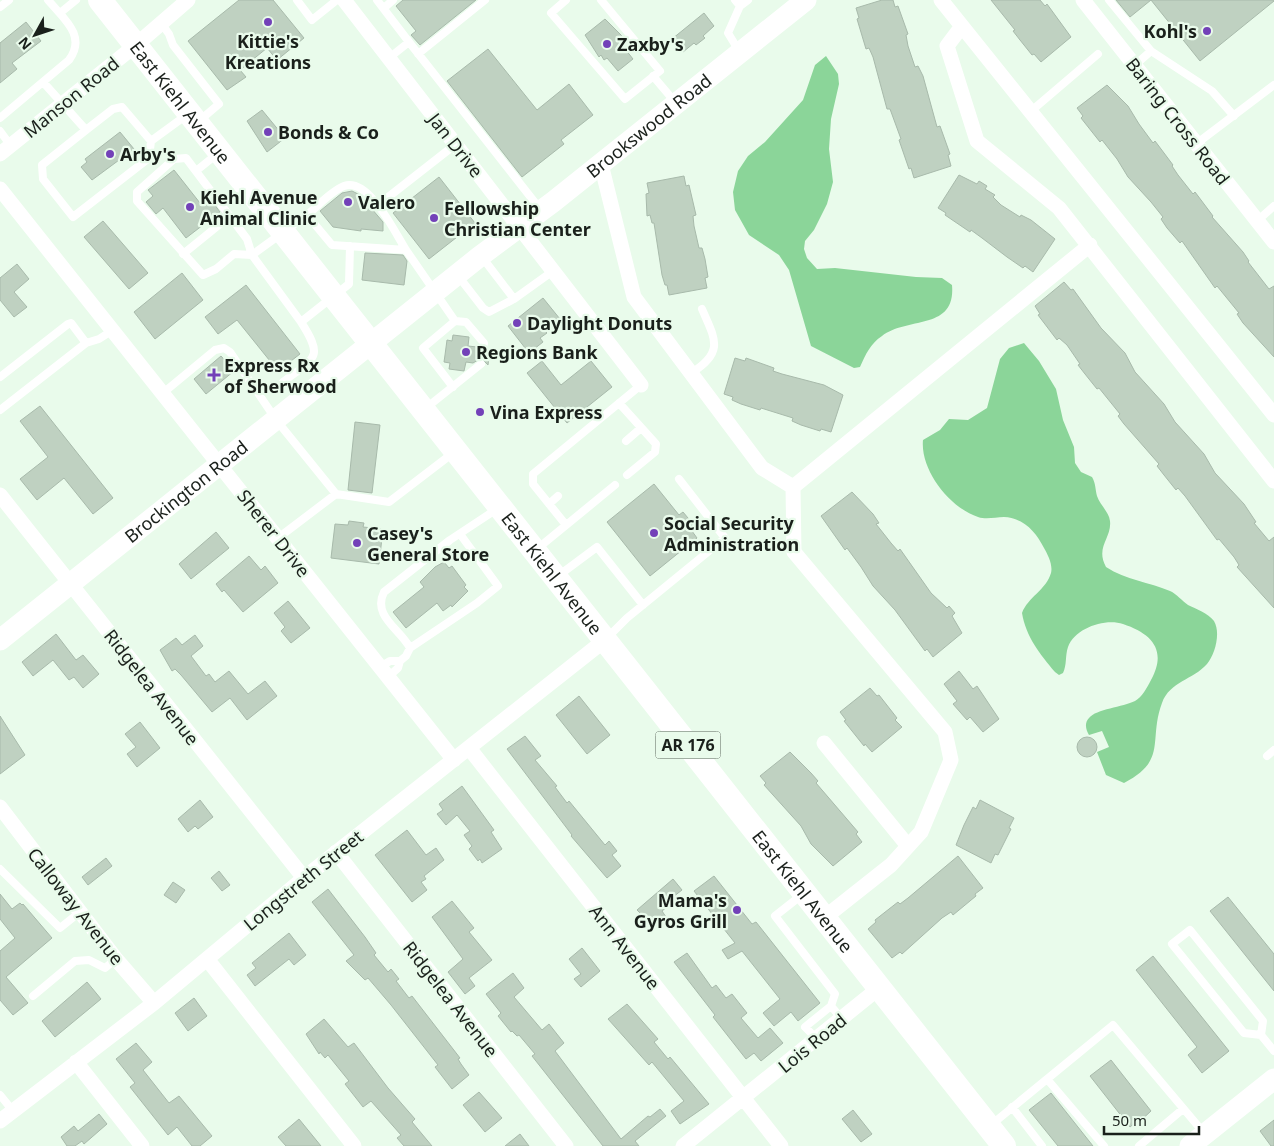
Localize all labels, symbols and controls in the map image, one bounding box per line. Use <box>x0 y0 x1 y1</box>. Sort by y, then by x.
north arrow <box>10 10 60 60</box>
marker: Kittie's Kreations <box>262 16 274 28</box>
place label: Kohl's <box>1143 19 1197 43</box>
marker: Kohl's <box>1201 25 1213 37</box>
place label: Kittie's Kreations <box>225 29 311 74</box>
place label: Zaxby's <box>617 32 684 56</box>
text: N <box>14 33 36 54</box>
street label: East Kiehl Avenue <box>125 36 236 168</box>
marker: Zaxby's <box>601 38 613 50</box>
street label: Manson Road <box>18 51 124 143</box>
street label: Baring Cross Road <box>1121 52 1235 190</box>
street label: Brookswood Road <box>581 68 716 183</box>
street label: Jan Drive <box>422 106 489 182</box>
place label: Bonds & Co <box>278 120 379 144</box>
marker: Bonds & Co <box>262 126 274 138</box>
place label: Arby's <box>120 142 176 166</box>
marker: Arby's <box>104 148 116 160</box>
place label: Kiehl Avenue Animal Clinic <box>200 185 317 230</box>
place label: Valero <box>358 190 415 214</box>
marker: Valero <box>342 196 354 208</box>
place label: Fellowship Christian Center <box>444 196 591 241</box>
marker: Kiehl Avenue Animal Clinic <box>184 201 196 213</box>
marker: Fellowship Christian Center <box>428 212 440 224</box>
place label: Daylight Donuts <box>527 311 672 335</box>
marker: Daylight Donuts <box>511 317 523 329</box>
place label: Regions Bank <box>476 340 598 364</box>
marker: Regions Bank <box>460 346 472 358</box>
place label: Express Rx of Sherwood <box>224 353 337 398</box>
marker: Express Rx of Sherwood <box>208 369 220 381</box>
place label: Vina Express <box>490 400 603 424</box>
marker: Vina Express <box>474 406 486 418</box>
street label: Brockington Road <box>119 435 252 548</box>
street label: Sherer Drive <box>232 484 316 582</box>
street label: East Kiehl Avenue <box>496 507 608 639</box>
place label: Social Security Administration <box>664 511 799 556</box>
place label: Casey's General Store <box>367 521 489 566</box>
marker: Social Security Administration <box>648 527 660 539</box>
marker: Casey's General Store <box>351 537 363 549</box>
street label: Ridgelea Avenue <box>99 624 205 750</box>
road number: AR 176 <box>656 732 720 758</box>
street label: Longstreth Street <box>238 824 368 936</box>
street label: East Kiehl Avenue <box>747 825 859 957</box>
street label: Calloway Avenue <box>23 842 129 970</box>
place label: Mama's Gyros Grill <box>634 888 727 933</box>
street label: Ann Avenue <box>584 900 666 994</box>
marker: Mama's Gyros Grill <box>731 904 743 916</box>
street label: Ridgelea Avenue <box>398 936 504 1062</box>
street label: Lois Road <box>773 1008 851 1078</box>
scale bar <box>1104 1104 1199 1136</box>
text: 50 m <box>1112 1110 1147 1130</box>

